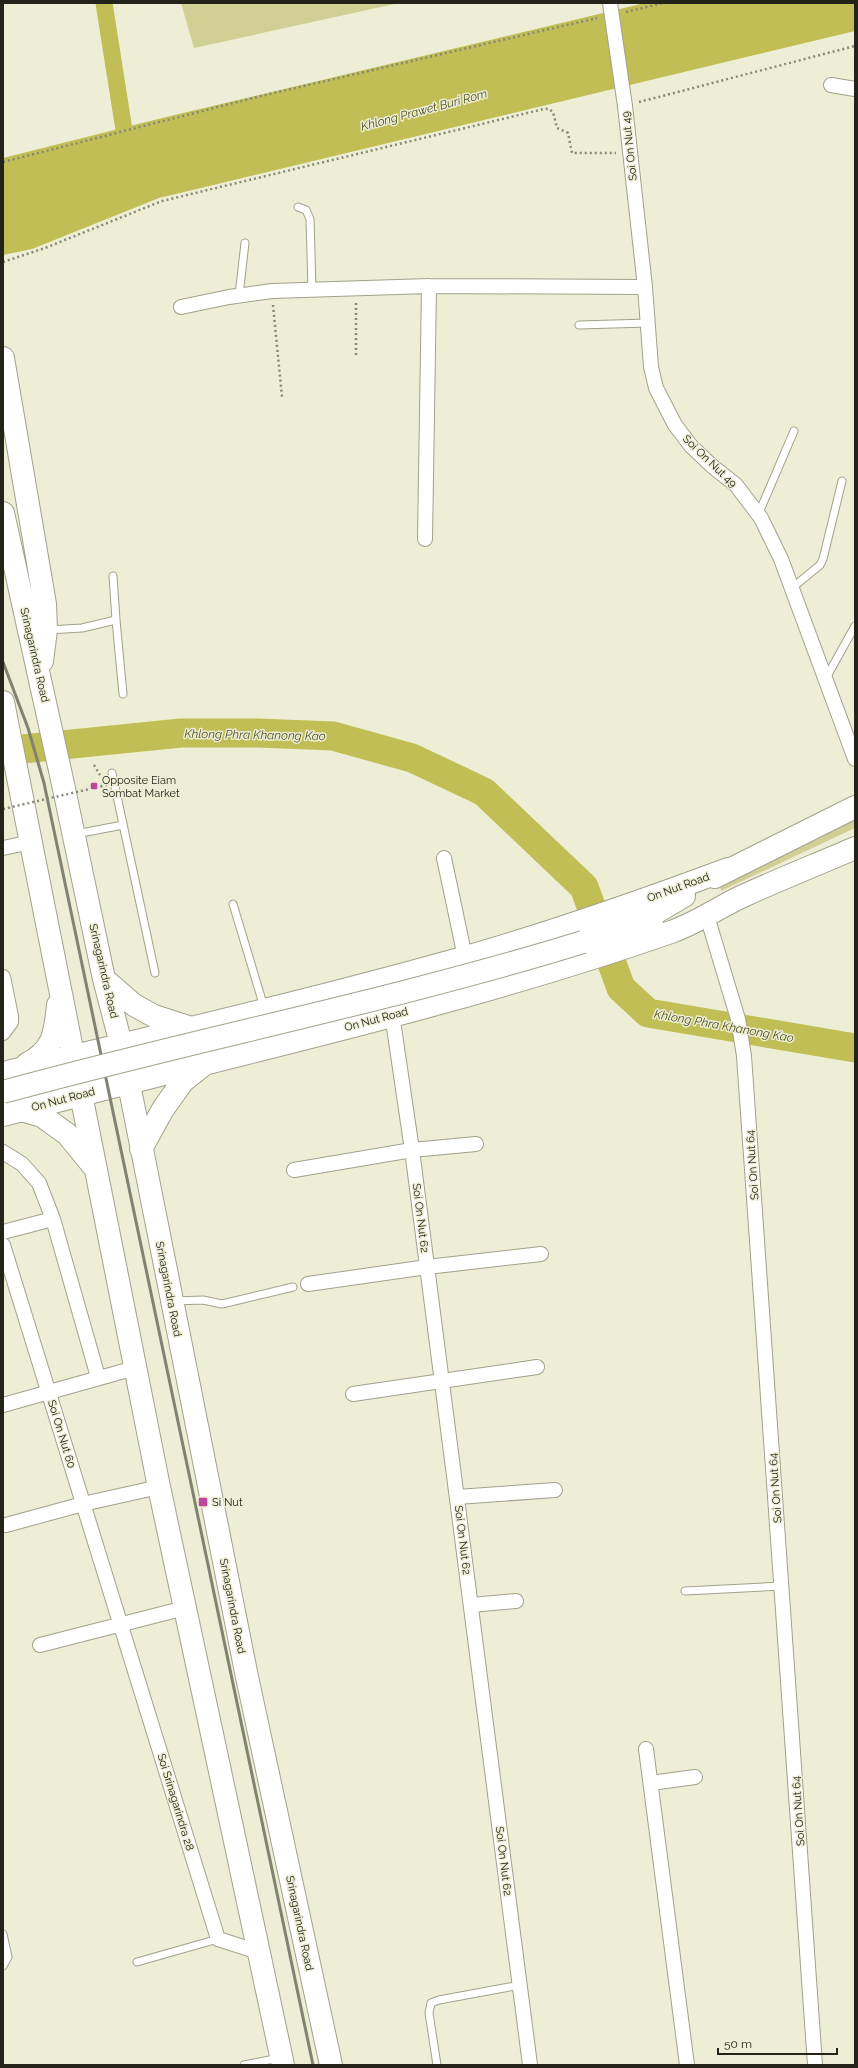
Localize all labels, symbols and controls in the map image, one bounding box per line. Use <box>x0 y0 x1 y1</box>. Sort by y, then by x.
water label: Khlong Prawet Buri Rom <box>359 86 489 134</box>
street label: Soi On Nut 49 <box>619 111 640 181</box>
street label: Soi On Nut 49 <box>680 432 739 490</box>
street label: Srinagarindra Road <box>17 607 52 704</box>
water label: Khlong Phra Khanong Kao <box>184 727 326 743</box>
place label: Opposite Eiam Sombat Market <box>102 774 180 800</box>
marker: Opposite Eiam Sombat Market <box>89 781 99 791</box>
street label: On Nut Road <box>645 870 711 905</box>
street label: Srinagarindra Road <box>86 923 121 1020</box>
street label: On Nut Road <box>343 1005 410 1034</box>
water label: Khlong Phra Khanong Kao <box>653 1007 795 1045</box>
street label: On Nut Road <box>30 1085 97 1114</box>
street label: Soi On Nut 64 <box>744 1130 761 1200</box>
street label: Soi On Nut 62 <box>410 1183 431 1254</box>
street label: Srinagarindra Road <box>153 1240 184 1338</box>
street label: Soi On Nut 60 <box>45 1398 78 1470</box>
street label: Soi On Nut 64 <box>767 1453 784 1523</box>
marker: Si Nut <box>197 1496 209 1508</box>
place label: Si Nut <box>212 1496 243 1509</box>
street label: Soi On Nut 62 <box>452 1505 473 1576</box>
street label: Srinagarindra Road <box>217 1557 248 1655</box>
street label: Soi Srinagarindra 28 <box>155 1752 196 1852</box>
street label: Soi On Nut 64 <box>790 1776 807 1846</box>
street label: Soi On Nut 62 <box>493 1826 514 1897</box>
street label: Srinagarindra Road <box>283 1874 316 1972</box>
scale bar <box>718 2030 837 2056</box>
text: 50 m <box>724 2037 752 2051</box>

